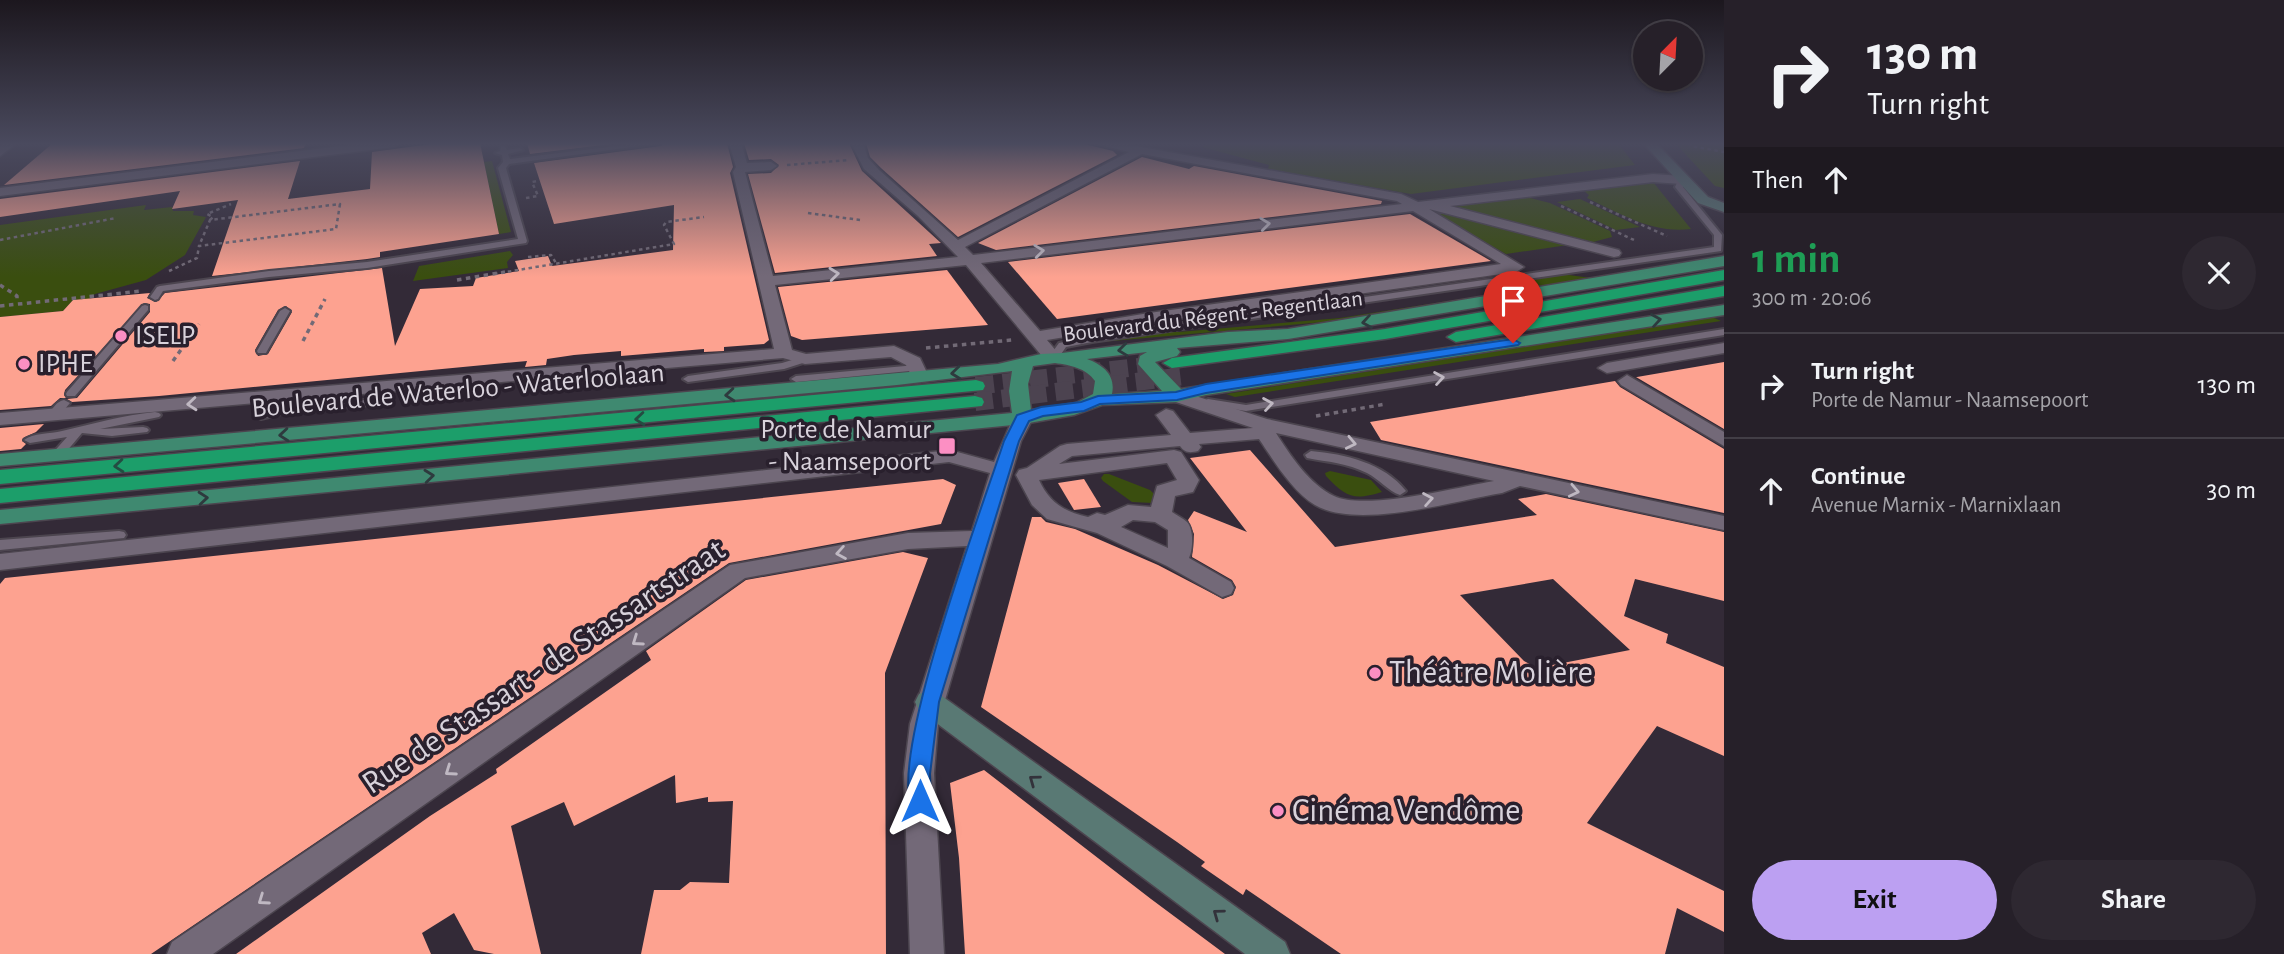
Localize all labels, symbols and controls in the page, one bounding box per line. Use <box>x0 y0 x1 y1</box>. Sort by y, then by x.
north arrow <box>1633 21 1703 91</box>
map controls <box>1633 21 1703 91</box>
icon: right <box>1752 28 1843 119</box>
text: 130 m <box>1867 30 1978 79</box>
text: Turn right <box>1867 88 1989 120</box>
icon: ahead <box>1817 161 1855 199</box>
text: Then <box>1752 167 1803 193</box>
one-way arrow <box>1259 216 1271 231</box>
button: close <box>2182 236 2256 310</box>
text: 1 min <box>1752 238 1841 280</box>
one-way arrow <box>1034 244 1045 259</box>
one-way arrow <box>829 266 840 281</box>
pin <box>1483 271 1543 343</box>
icon: arrive <box>1494 282 1532 320</box>
street label: Boulevard du Régent - Regentlaan <box>1062 287 1364 347</box>
text: 300 m · 20:06 <box>1752 287 1872 310</box>
one-way arrow <box>1650 313 1661 328</box>
one-way arrow <box>1361 314 1372 329</box>
place label: ISELP <box>135 322 195 350</box>
marker: ISELP <box>113 328 129 344</box>
one-way arrow <box>1117 343 1129 358</box>
place label: IPHE <box>38 350 93 378</box>
marker: IPHE <box>16 356 32 372</box>
text: Turn right <box>1811 358 1914 384</box>
street label: Boulevard de Waterloo - Waterloolaan <box>250 359 666 423</box>
one-way arrow <box>950 365 961 380</box>
icon: right <box>1752 367 1790 405</box>
one-way arrow <box>1433 371 1445 386</box>
text: 130 m <box>2198 372 2256 398</box>
one-way arrow <box>724 387 735 402</box>
text: Porte de Namur - Naamsepoort <box>1811 389 2088 412</box>
one-way arrow <box>186 396 197 411</box>
one-way arrow <box>1263 397 1274 412</box>
one-way arrow <box>634 411 645 426</box>
place label: Porte de Namur - Naamsepoort <box>760 416 931 476</box>
one-way arrow <box>278 427 289 442</box>
one-way arrow <box>1345 435 1357 450</box>
marker: Porte de Namur - Naamsepoort <box>937 436 957 456</box>
one-way arrow <box>113 458 124 473</box>
text: Continue <box>1811 463 1906 489</box>
one-way arrow <box>424 468 435 483</box>
icon: ahead <box>1752 472 1790 510</box>
text: 30 m <box>2206 477 2256 503</box>
one-way arrow <box>1568 483 1580 498</box>
one-way arrow <box>198 491 209 506</box>
one-way arrow <box>1422 492 1434 507</box>
text: Avenue Marnix - Marnixlaan <box>1811 494 2061 517</box>
street label: Rue de Stassart - de Stassartstraat <box>357 533 732 801</box>
one-way arrow <box>835 545 847 560</box>
one-way arrow <box>632 633 645 645</box>
place label: Théâtre Molière <box>1389 657 1593 690</box>
marker: Théâtre Molière <box>1367 665 1383 681</box>
one-way arrow <box>445 763 458 775</box>
position arrow <box>883 764 957 838</box>
one-way arrow <box>1029 776 1042 788</box>
place label: Cinéma Vendôme <box>1292 795 1520 828</box>
marker: Cinéma Vendôme <box>1270 803 1286 819</box>
button: Exit <box>1752 860 1997 940</box>
button: Share <box>2011 860 2256 940</box>
one-way arrow <box>258 892 271 904</box>
one-way arrow <box>1213 910 1226 922</box>

